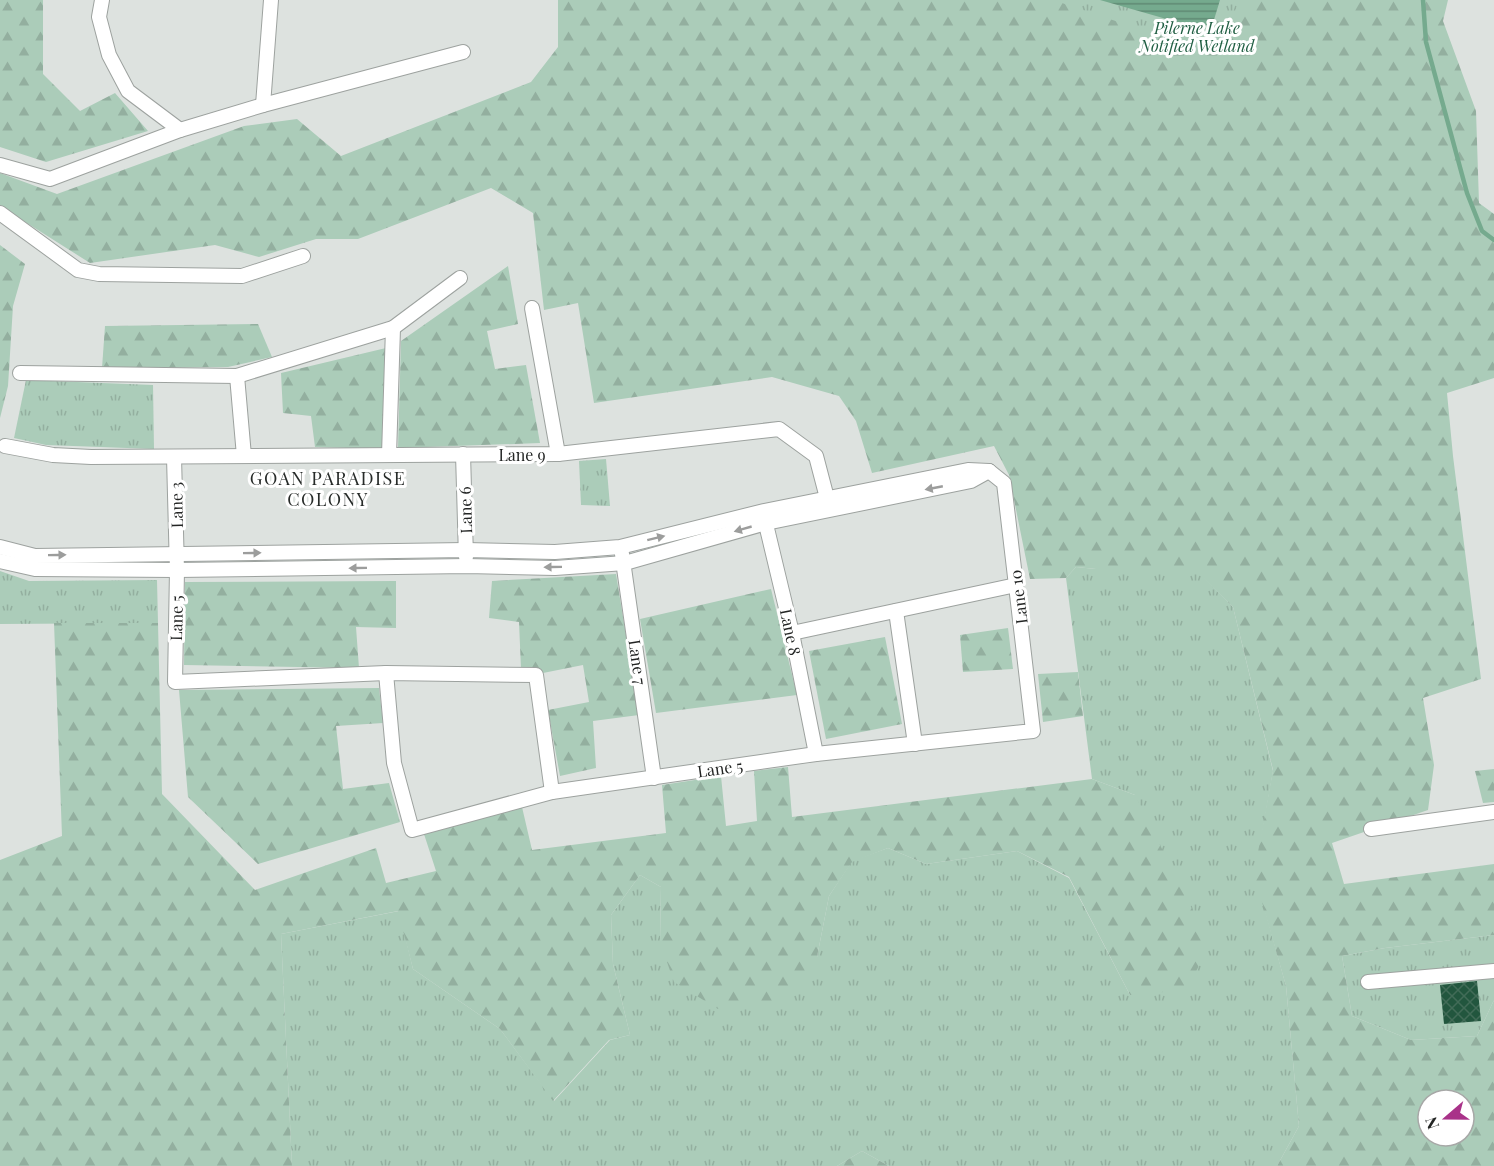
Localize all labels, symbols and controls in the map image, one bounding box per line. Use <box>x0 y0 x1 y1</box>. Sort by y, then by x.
park label: Pilerne Lake Notified Wetland <box>1138 17 1256 56</box>
street label: Lane 9 <box>498 444 546 465</box>
district label: GOAN PARADISE COLONY <box>250 466 406 511</box>
street label: Lane 3 <box>165 482 187 528</box>
one-way arrow <box>924 484 943 494</box>
street label: Lane 6 <box>454 486 476 534</box>
one-way arrow <box>734 525 752 534</box>
one-way arrow <box>647 533 665 542</box>
one-way arrow <box>243 548 262 558</box>
one-way arrow <box>48 550 67 560</box>
one-way arrow <box>544 562 563 572</box>
one-way arrow <box>349 563 368 572</box>
street label: Lane 10 <box>1004 569 1032 625</box>
street label: Lane 5 <box>165 595 187 641</box>
street label: Lane 8 <box>776 607 806 657</box>
street label: Lane 7 <box>624 638 652 686</box>
street label: Lane 5 <box>696 754 744 782</box>
north arrow <box>1416 1088 1476 1148</box>
text: N <box>1419 1114 1443 1132</box>

